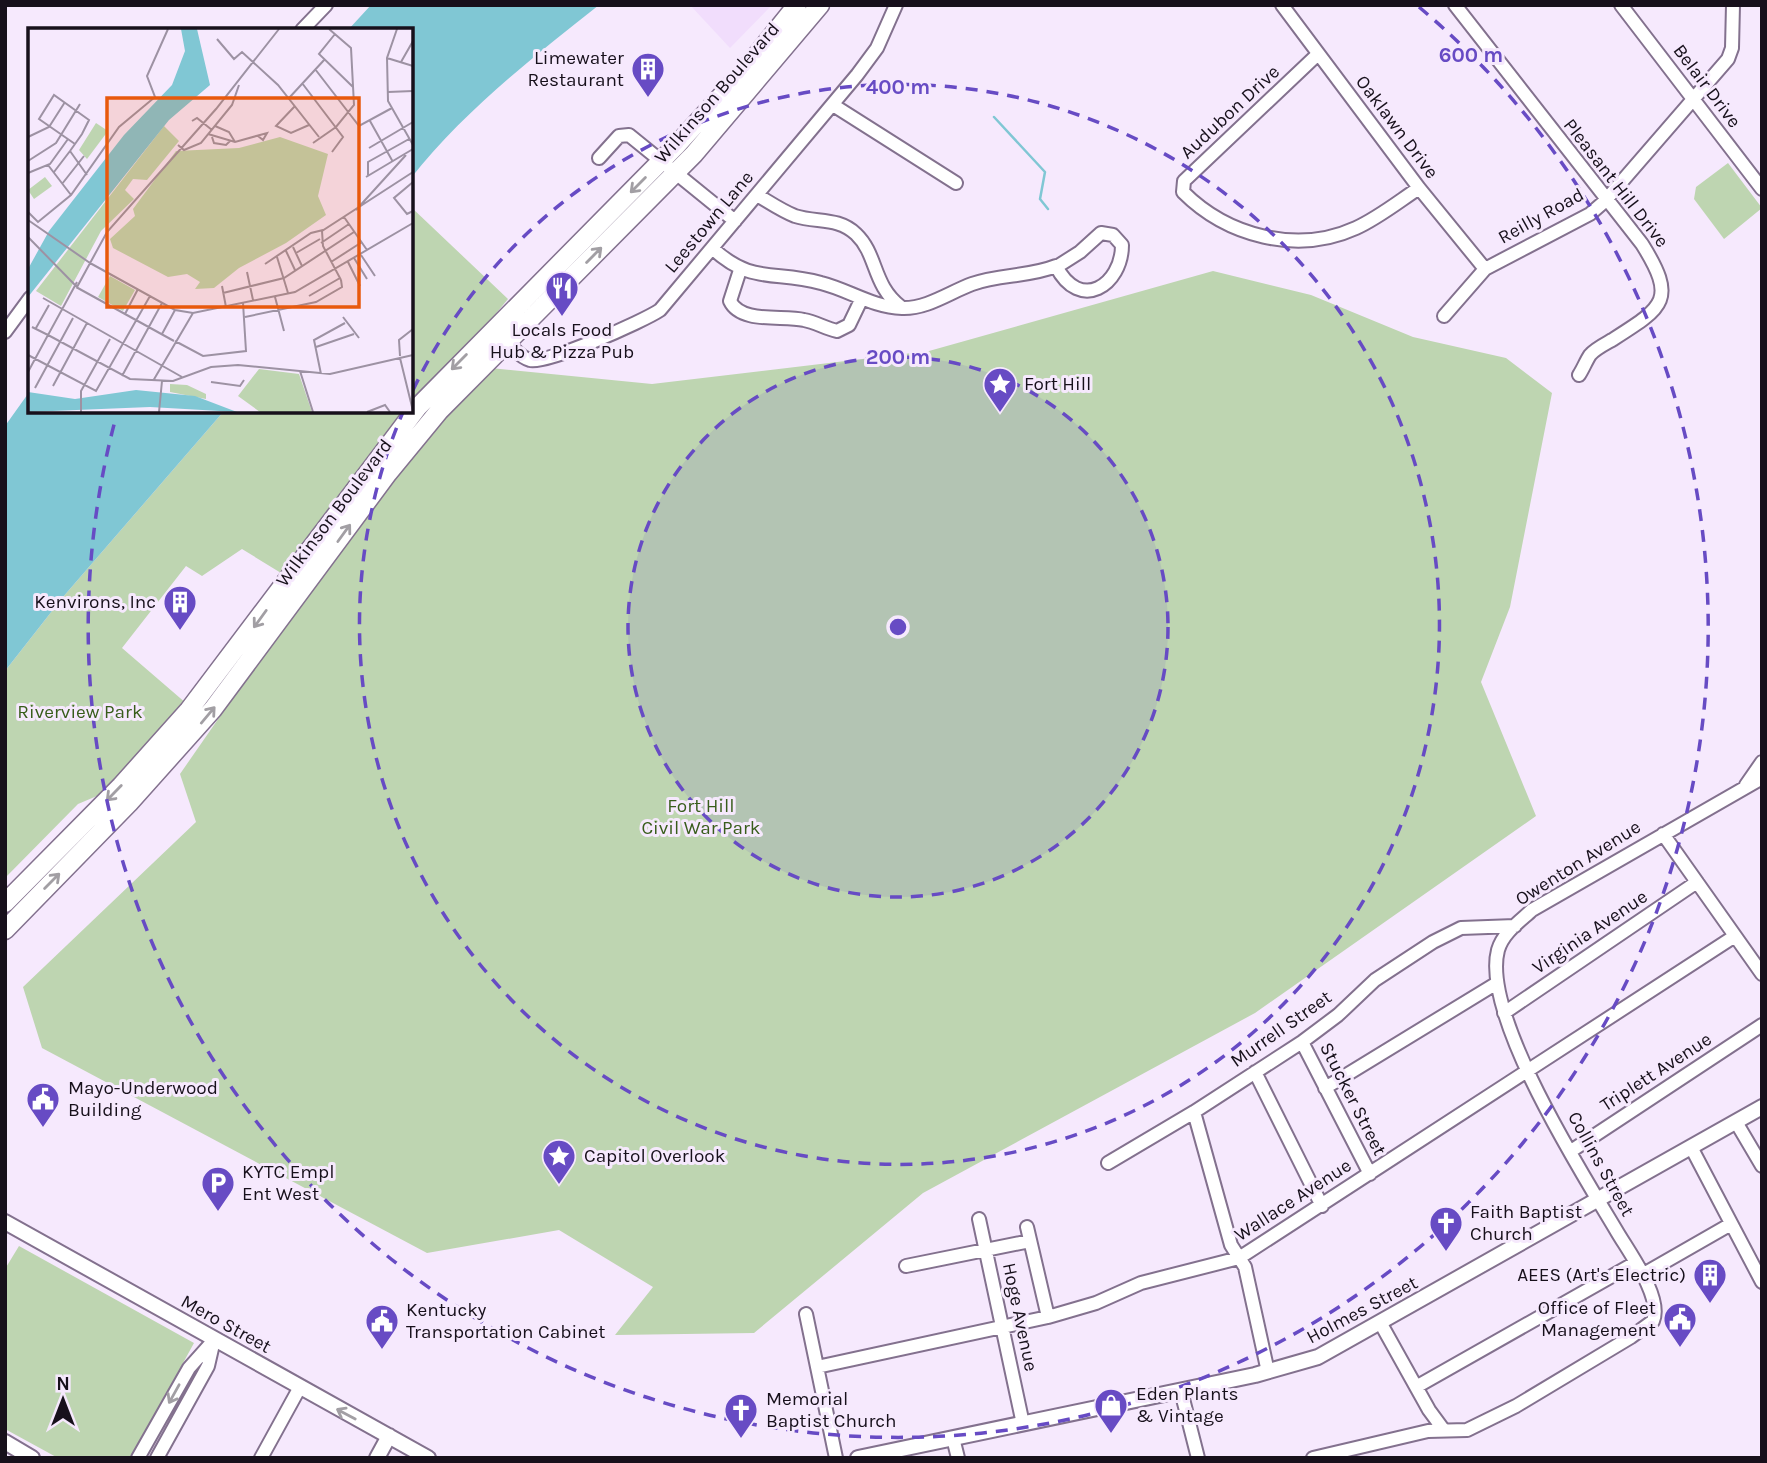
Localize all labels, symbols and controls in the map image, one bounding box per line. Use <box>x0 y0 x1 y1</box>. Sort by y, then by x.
street label: Wilkinson Boulevard <box>650 18 784 168</box>
inset map <box>28 28 413 413</box>
street label: Belair Drive <box>1668 40 1746 132</box>
text: 600 m <box>1439 43 1503 67</box>
place label: Limewater Restaurant <box>528 47 624 91</box>
building icon: Limewater Restaurant <box>629 50 667 99</box>
street label: Audubon Drive <box>1176 61 1284 163</box>
street label: Oaklawn Drive <box>1351 71 1443 183</box>
text: 400 m <box>866 75 930 99</box>
street label: Pleasant Hill Drive <box>1559 114 1673 252</box>
street label: Leestown Lane <box>660 167 758 277</box>
one-way arrow <box>630 176 647 193</box>
street label: Reilly Road <box>1494 183 1588 249</box>
one-way arrow <box>586 247 603 264</box>
restaurant icon: Locals Food Hub & Pizza Pub <box>543 269 581 318</box>
place label: Locals Food Hub & Pizza Pub <box>490 319 634 363</box>
text: 200 m <box>866 345 930 369</box>
one-way arrow <box>451 354 468 371</box>
place icon: Fort Hill <box>981 365 1019 414</box>
place label: Fort Hill <box>1024 373 1091 395</box>
street label: Wilkinson Boulevard <box>271 435 397 591</box>
one-way arrow <box>337 524 351 543</box>
building icon: Kenvirons, Inc <box>161 583 199 632</box>
place label: Kenvirons, Inc <box>34 591 156 613</box>
one-way arrow <box>253 609 267 628</box>
centre of rings <box>886 615 910 639</box>
park label: Riverview Park <box>17 701 143 723</box>
one-way arrow <box>200 706 216 724</box>
one-way arrow <box>105 784 122 801</box>
park label: Fort Hill Civil War Park <box>641 795 761 839</box>
street label: Owenton Avenue <box>1511 816 1645 910</box>
one-way arrow <box>44 872 61 889</box>
street label: Virginia Avenue <box>1528 885 1652 979</box>
street label: Murrell Street <box>1226 986 1336 1072</box>
street label: Triplett Avenue <box>1596 1028 1716 1116</box>
street label: Stucker Street <box>1315 1039 1391 1159</box>
place label: Mayo-Underwood Building <box>68 1077 218 1121</box>
public building icon: Mayo-Underwood Building <box>24 1080 62 1129</box>
street label: Collins Street <box>1563 1108 1639 1220</box>
place icon: Capitol Overlook <box>540 1137 578 1186</box>
place label: Capitol Overlook <box>584 1145 726 1167</box>
street label: Wallace Avenue <box>1231 1154 1355 1246</box>
place label: KYTC Empl Ent West <box>242 1161 335 1205</box>
parking icon: KYTC Empl Ent West <box>199 1164 237 1213</box>
place label: Faith Baptist Church <box>1470 1201 1582 1245</box>
church icon: Faith Baptist Church <box>1427 1204 1465 1253</box>
building icon: AEES (Art's Electric) <box>1691 1256 1729 1305</box>
street label: Hoge Avenue <box>998 1261 1042 1373</box>
place label: AEES (Art's Electric) <box>1517 1264 1686 1286</box>
street label: Holmes Street <box>1303 1272 1421 1348</box>
street label: Mero Street <box>177 1290 275 1358</box>
place label: Office of Fleet Management <box>1538 1297 1656 1341</box>
place label: Kentucky Transportation Cabinet <box>406 1299 605 1343</box>
public building icon: Office of Fleet Management <box>1661 1300 1699 1349</box>
public building icon: Kentucky Transportation Cabinet <box>363 1302 401 1351</box>
north arrow <box>28 1365 98 1435</box>
text: N <box>56 1373 70 1395</box>
place label: Eden Plants & Vintage <box>1136 1383 1239 1427</box>
one-way arrow <box>167 1384 181 1404</box>
shop icon: Eden Plants & Vintage <box>1092 1386 1130 1435</box>
place label: Memorial Baptist Church <box>766 1388 897 1432</box>
church icon: Memorial Baptist Church <box>722 1391 760 1440</box>
one-way arrow <box>337 1406 357 1420</box>

